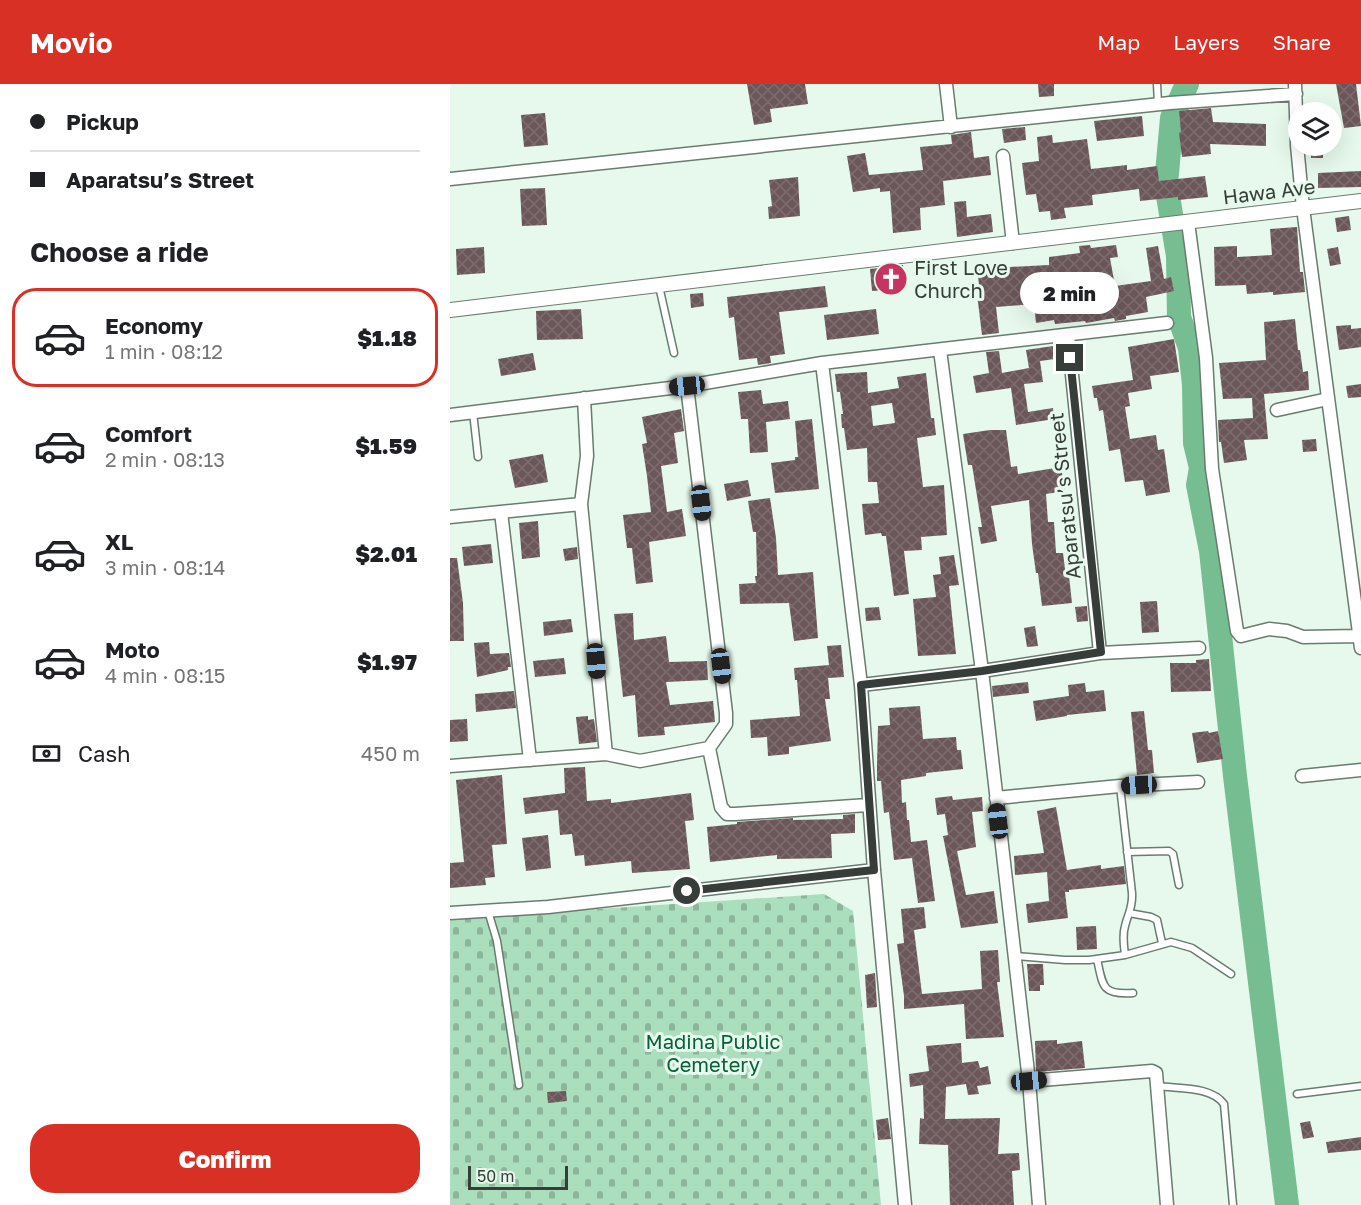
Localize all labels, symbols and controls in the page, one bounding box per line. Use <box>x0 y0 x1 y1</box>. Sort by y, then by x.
text: Movio <box>30 26 112 59</box>
text: Map <box>1097 29 1140 55</box>
text: Layers <box>1173 29 1240 55</box>
text: Share <box>1273 29 1331 55</box>
map controls <box>1288 102 1342 156</box>
button: layers <box>1288 102 1342 156</box>
text: Pickup <box>66 108 139 135</box>
text: Aparatsu’s Street <box>66 166 254 193</box>
street label: Hawa Ave <box>1221 173 1316 209</box>
text: Choose a ride <box>30 236 209 268</box>
place label: First Love Church <box>914 255 1008 302</box>
church icon: First Love Church <box>873 261 909 297</box>
callout: 2 min <box>1020 271 1120 313</box>
text: 2 min <box>1043 281 1096 305</box>
icon: car <box>33 311 87 365</box>
text: Economy <box>105 312 203 339</box>
text: $1.18 <box>357 324 417 351</box>
text: 1 min · 08:12 <box>105 339 223 363</box>
route end <box>1056 344 1083 371</box>
car <box>668 375 706 397</box>
street label: Aparatsu’s Street <box>1043 412 1085 581</box>
icon: car <box>33 419 87 473</box>
text: Comfort <box>105 420 192 447</box>
text: $1.59 <box>355 432 417 459</box>
text: 2 min · 08:13 <box>105 447 225 471</box>
car <box>690 484 712 522</box>
icon: car <box>33 527 87 581</box>
text: XL <box>105 528 133 555</box>
text: $2.01 <box>355 540 417 567</box>
text: 3 min · 08:14 <box>105 555 226 579</box>
icon: car <box>33 635 87 689</box>
text: Moto <box>105 636 160 663</box>
car <box>585 642 607 680</box>
car <box>710 647 732 685</box>
text: $1.97 <box>357 648 417 675</box>
text: 4 min · 08:15 <box>105 663 225 687</box>
icon: cash <box>30 737 63 770</box>
text: Cash <box>78 740 131 767</box>
text: 450 m <box>361 741 420 765</box>
car <box>1121 775 1157 795</box>
car <box>987 802 1009 840</box>
route start <box>673 877 700 904</box>
park label: Madina Public Cemetery <box>646 1029 781 1076</box>
car <box>1010 1070 1048 1092</box>
button: Confirm <box>30 1124 420 1193</box>
scale bar <box>468 1163 568 1190</box>
text: 50 m <box>477 1166 514 1186</box>

